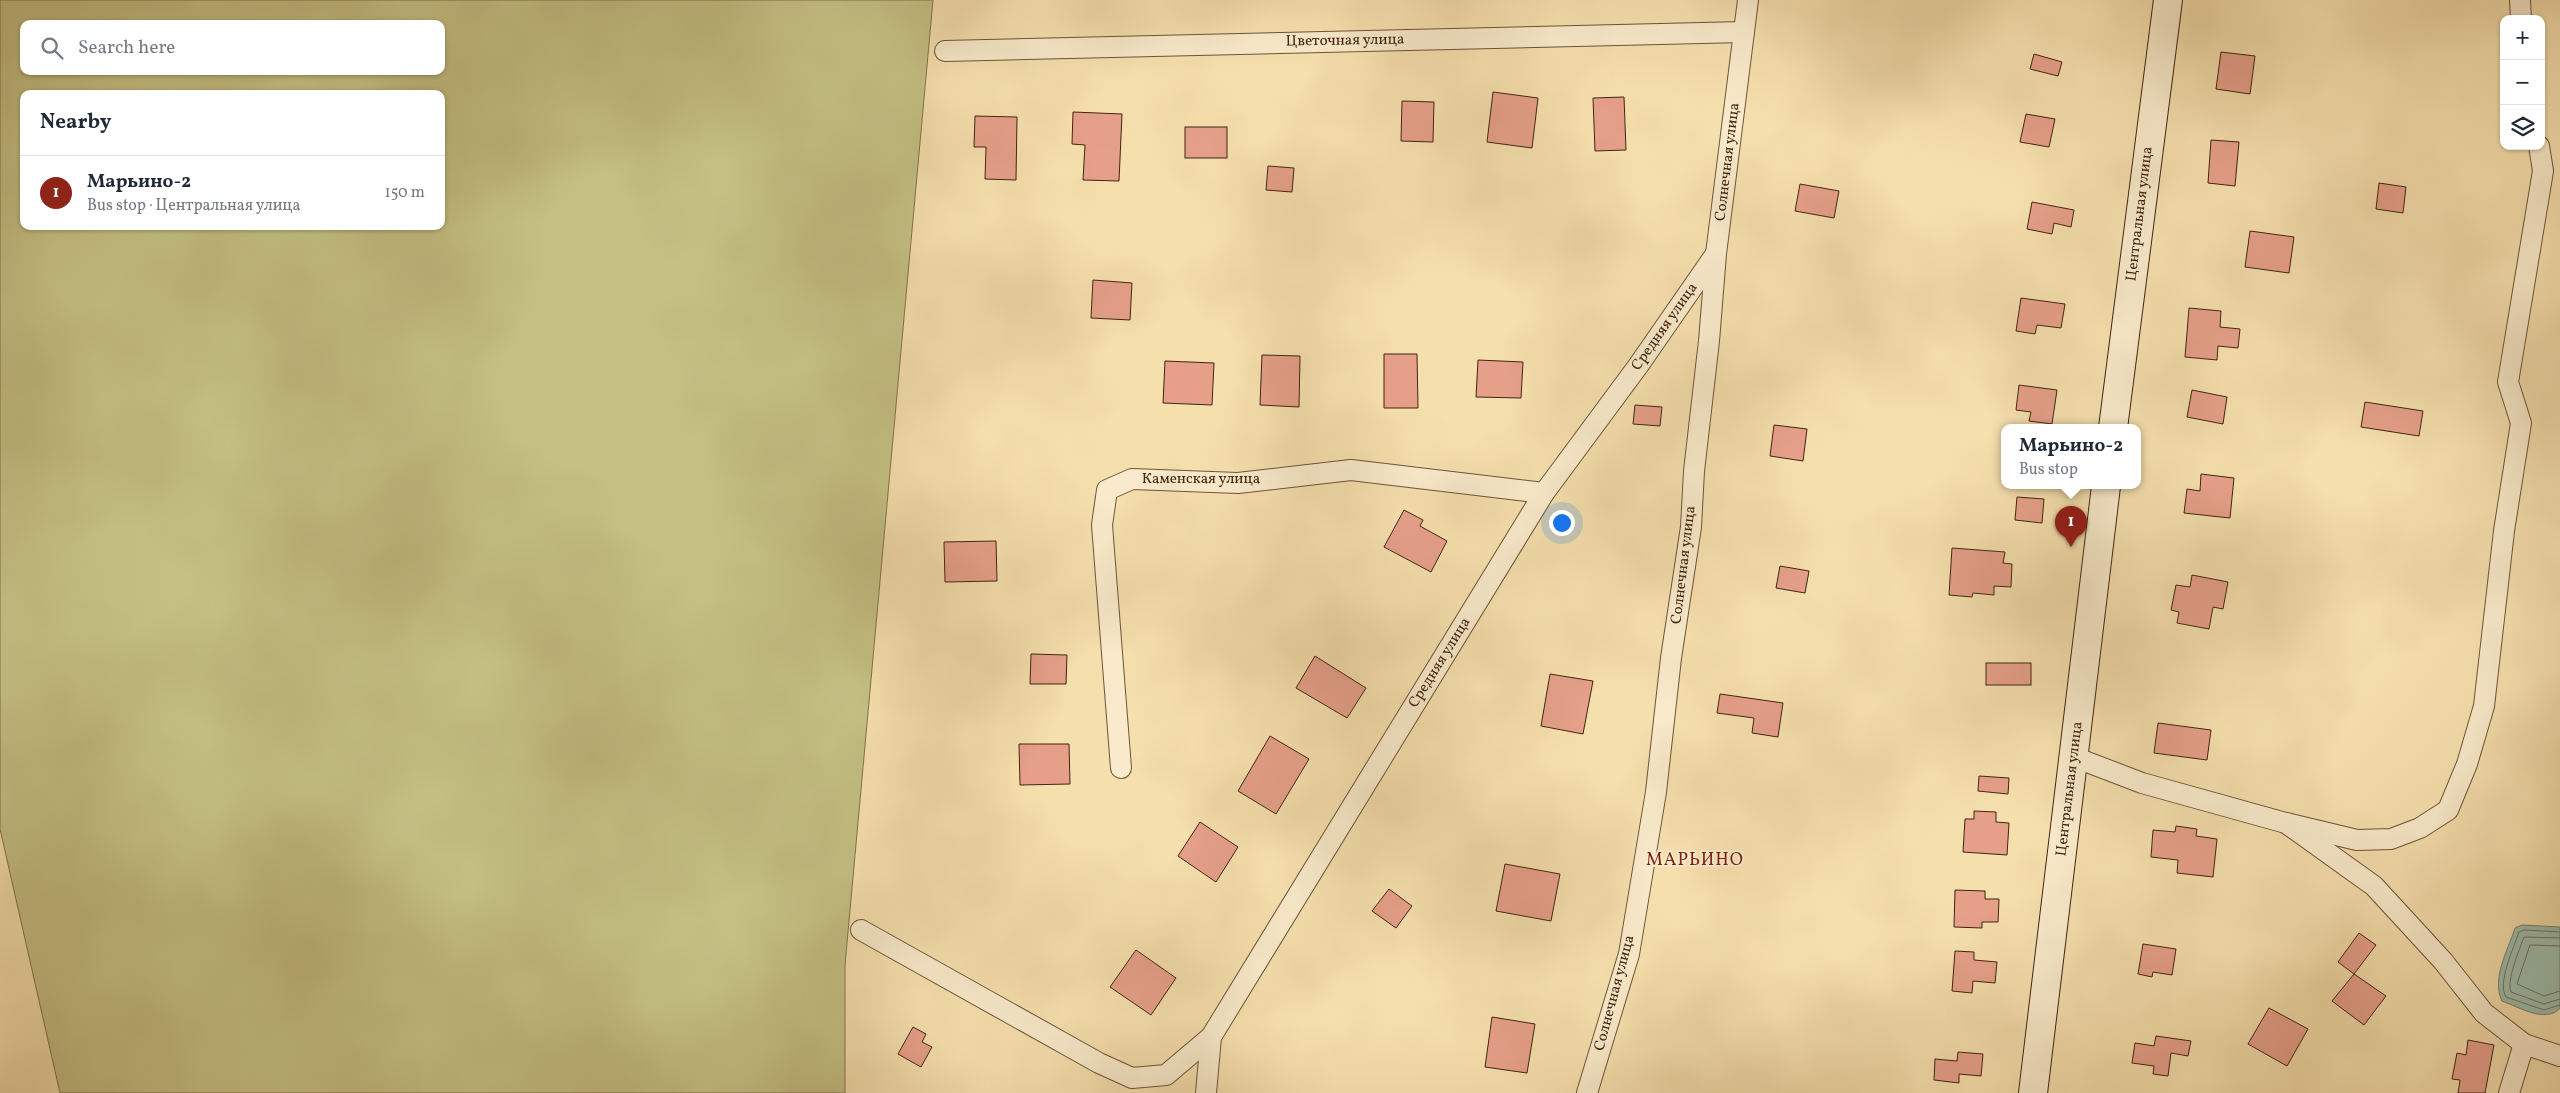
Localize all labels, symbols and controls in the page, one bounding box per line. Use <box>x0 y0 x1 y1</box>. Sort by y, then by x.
map controls <box>2500 15 2545 150</box>
button: + <box>2500 15 2545 60</box>
search box <box>20 20 445 75</box>
street label: Цветочная улица <box>1285 29 1405 53</box>
icon: search <box>38 34 66 62</box>
text: Search here <box>78 35 175 61</box>
button: − <box>2500 60 2545 105</box>
street label: Солнечная улица <box>1710 102 1746 222</box>
button: layers <box>2500 105 2545 150</box>
text: Nearby <box>40 108 111 137</box>
street label: Центральная улица <box>2121 145 2159 283</box>
text: Марьино-2 <box>87 169 191 195</box>
text: 1 <box>53 182 59 204</box>
text: 150 m <box>384 182 425 204</box>
text: Bus stop · Центральная улица <box>87 195 300 217</box>
street label: Средняя улица <box>1627 279 1703 375</box>
popup <box>2001 424 2141 489</box>
text: Марьино-2 <box>2019 433 2123 459</box>
text: Bus stop <box>2019 459 2078 481</box>
street label: Каменская улица <box>1142 469 1260 490</box>
street label: Солнечная улица <box>1666 505 1702 625</box>
pin: 1 <box>2055 506 2087 547</box>
your location <box>1549 510 1575 536</box>
street label: Средняя улица <box>1404 614 1476 712</box>
street label: Центральная улица <box>2051 720 2089 858</box>
district label: МАРЬИНО <box>1646 848 1744 873</box>
street label: Солнечная улица <box>1589 933 1641 1053</box>

